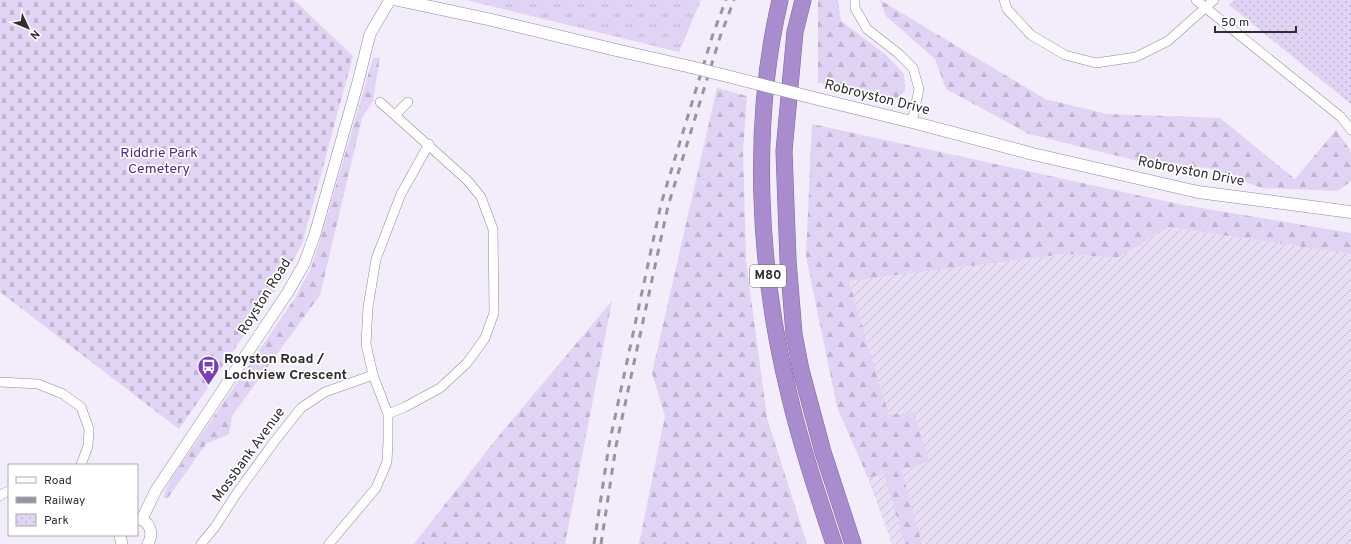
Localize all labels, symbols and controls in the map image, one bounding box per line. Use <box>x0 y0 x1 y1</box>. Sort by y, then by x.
north arrow <box>8 8 48 48</box>
scale bar <box>1215 8 1296 34</box>
text: 50 m <box>1221 15 1249 31</box>
text: N <box>27 27 42 42</box>
street label: Robroyston Drive <box>822 77 932 119</box>
park label: Riddrie Park Cemetery <box>120 145 198 178</box>
street label: Robroyston Drive <box>1136 153 1246 191</box>
street label: Royston Road <box>235 256 295 338</box>
road number: M80 <box>750 265 786 287</box>
place label: Royston Road / Lochview Crescent <box>224 351 347 384</box>
bus stop icon: Royston Road / Lochview Crescent <box>195 354 221 387</box>
street label: Mossbank Avenue <box>209 404 289 506</box>
legend <box>8 464 138 536</box>
text: Road <box>44 473 72 489</box>
text: Railway <box>44 493 85 509</box>
text: Park <box>44 513 69 529</box>

